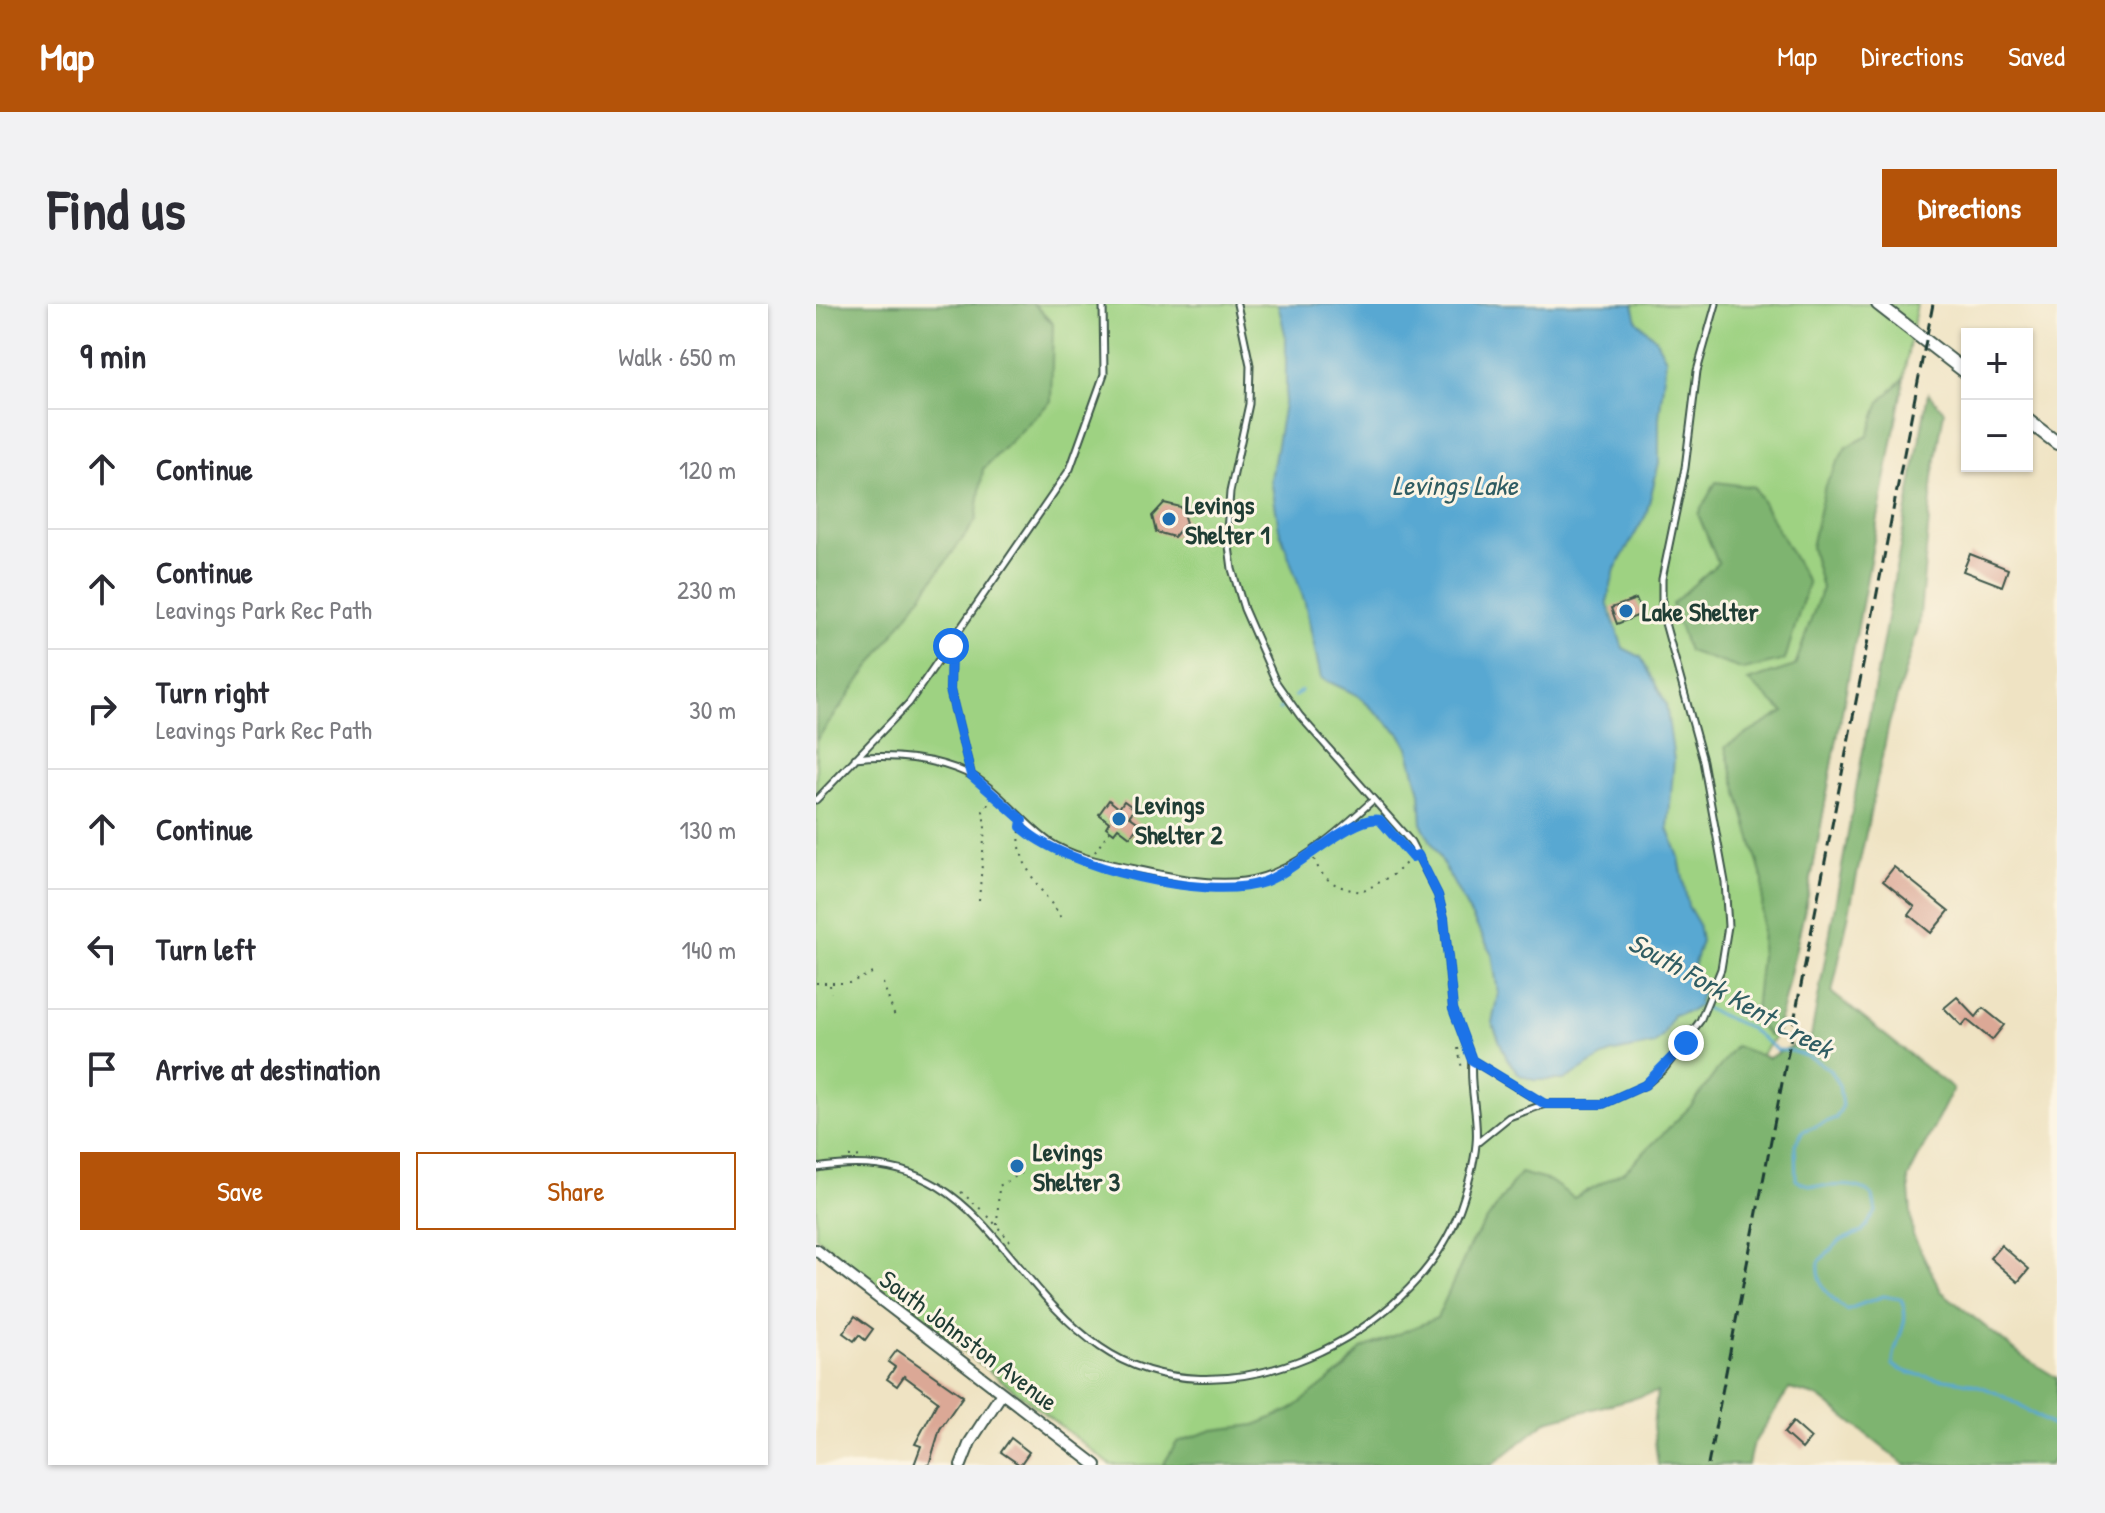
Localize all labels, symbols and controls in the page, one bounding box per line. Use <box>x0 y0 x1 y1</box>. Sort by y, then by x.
text: Map <box>40 30 94 82</box>
text: Map <box>1777 37 1817 75</box>
text: Directions <box>1861 37 1964 75</box>
text: Saved <box>2008 37 2065 75</box>
button: Directions <box>1882 169 2057 247</box>
text: Find us <box>48 171 186 246</box>
map controls <box>1961 328 2033 472</box>
button: + <box>1961 328 2033 400</box>
text: 9 min <box>80 333 146 379</box>
text: Walk · 650 m <box>618 339 736 374</box>
button: − <box>1961 400 2033 472</box>
icon: ahead <box>80 447 124 491</box>
text: Continue <box>156 449 253 489</box>
text: 120 m <box>679 452 736 487</box>
water label: Levings Lake <box>1392 466 1520 504</box>
place label: Levings Shelter 1 <box>1185 487 1270 552</box>
marker: Levings Shelter 1 <box>1160 510 1178 528</box>
text: Continue <box>156 552 253 592</box>
icon: ahead <box>80 567 124 611</box>
text: 230 m <box>677 572 736 607</box>
text: Leavings Park Rec Path <box>156 592 372 627</box>
place label: Lake Shelter <box>1642 594 1759 629</box>
marker: Lake Shelter <box>1617 602 1635 620</box>
route start <box>933 628 969 664</box>
text: Turn right <box>156 672 269 712</box>
icon: right <box>80 687 124 731</box>
text: 30 m <box>689 692 736 727</box>
text: Leavings Park Rec Path <box>156 712 372 747</box>
place label: Levings Shelter 2 <box>1135 787 1223 852</box>
icon: ahead <box>80 807 124 851</box>
text: Continue <box>156 809 253 849</box>
marker: Levings Shelter 2 <box>1110 810 1128 828</box>
text: 130 m <box>680 812 736 847</box>
water label: South Fork Kent Creek <box>1622 923 1842 1068</box>
icon: left <box>80 927 124 971</box>
text: Turn left <box>156 929 255 969</box>
text: 140 m <box>682 932 736 967</box>
route end <box>1668 1025 1704 1061</box>
icon: arrive <box>80 1047 124 1091</box>
text: Arrive at destination <box>156 1049 381 1089</box>
place label: Levings Shelter 3 <box>1033 1134 1120 1199</box>
button: Save <box>80 1152 400 1230</box>
button: Share <box>416 1152 736 1230</box>
marker: Levings Shelter 3 <box>1008 1157 1026 1175</box>
street label: South Johnston Avenue <box>873 1261 1065 1419</box>

